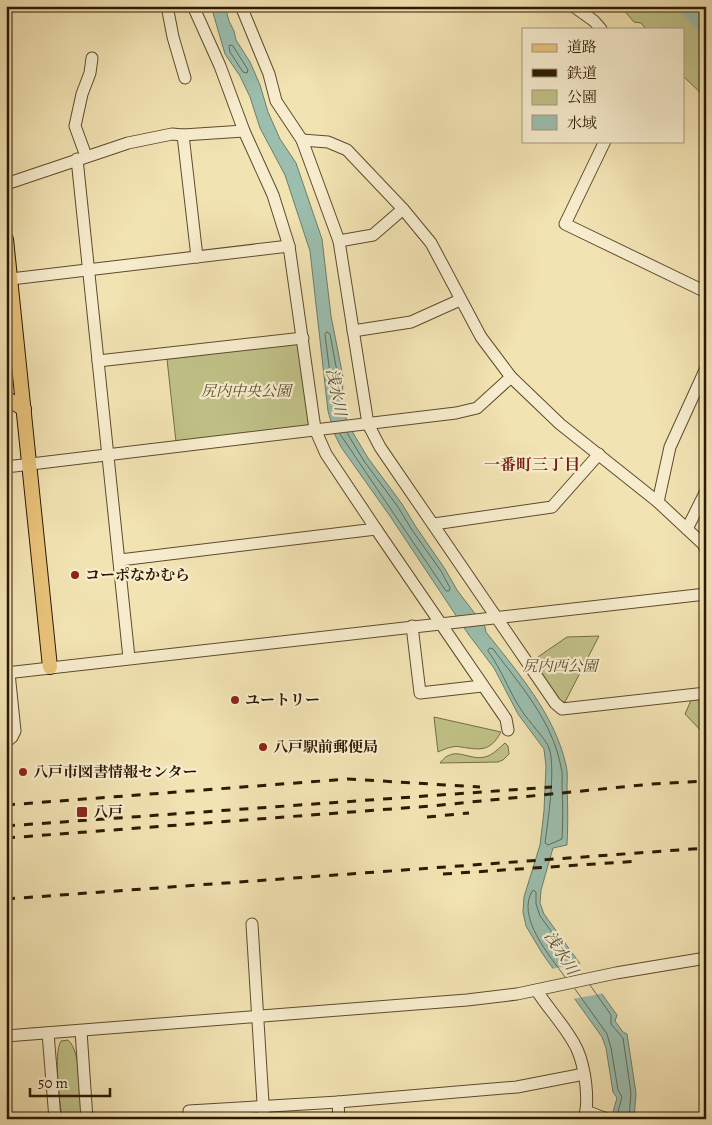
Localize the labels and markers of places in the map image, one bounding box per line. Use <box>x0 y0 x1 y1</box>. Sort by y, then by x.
place label: コーポなかむら <box>85 565 190 585</box>
marker: コーポなかむら <box>69 569 81 581</box>
place label: ユートリー <box>245 690 320 710</box>
marker: ユートリー <box>229 694 241 706</box>
place label: 八戸駅前郵便局 <box>273 737 378 757</box>
marker: 八戸駅前郵便局 <box>257 741 269 753</box>
place label: 八戸市図書情報センター <box>33 762 197 782</box>
marker: 八戸市図書情報センター <box>17 766 29 778</box>
place label: 八戸 <box>93 802 123 822</box>
marker: 八戸 <box>75 805 89 819</box>

